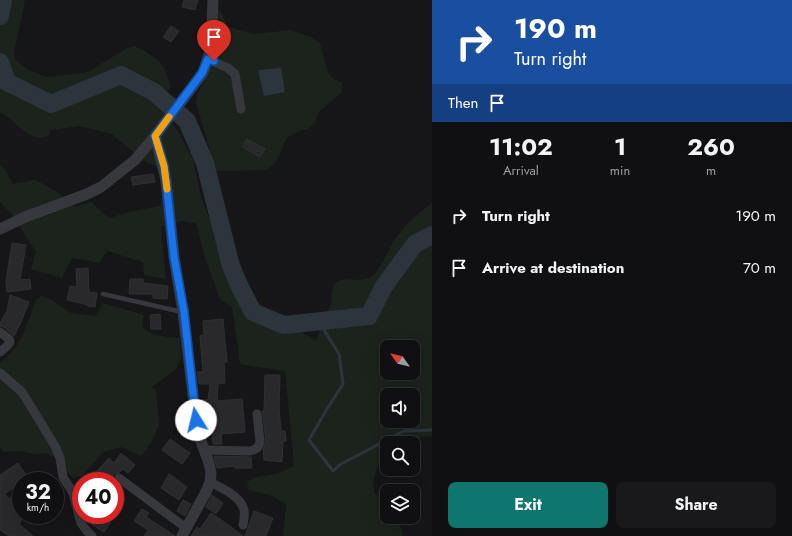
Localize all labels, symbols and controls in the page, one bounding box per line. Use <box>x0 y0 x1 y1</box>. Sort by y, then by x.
text: 190 m <box>514 8 597 49</box>
icon: right <box>448 16 500 68</box>
pin <box>197 20 231 61</box>
icon: arrive <box>203 26 225 48</box>
text: Turn right <box>514 46 586 72</box>
text: Then <box>448 92 478 114</box>
icon: arrive <box>486 92 508 114</box>
text: 11:02 <box>489 129 553 164</box>
text: 1 <box>614 129 626 164</box>
text: 260 <box>687 129 735 164</box>
text: Arrival <box>503 161 539 180</box>
text: min <box>610 161 630 180</box>
text: m <box>706 161 716 180</box>
icon: right <box>448 205 470 227</box>
text: Turn right <box>482 205 550 227</box>
text: 190 m <box>735 205 776 227</box>
icon: arrive <box>448 257 470 279</box>
text: Arrive at destination <box>482 257 624 279</box>
text: 70 m <box>743 257 776 279</box>
north arrow <box>380 340 420 380</box>
map controls <box>380 340 420 524</box>
button: sound <box>380 388 420 428</box>
position arrow <box>175 399 217 441</box>
button: search <box>380 436 420 476</box>
speed limit sign: 40 <box>72 472 124 524</box>
text: 32 <box>25 478 51 507</box>
button: Exit <box>448 482 608 528</box>
button: Share <box>616 482 776 528</box>
button: layers <box>380 484 420 524</box>
text: km/h <box>27 500 49 515</box>

